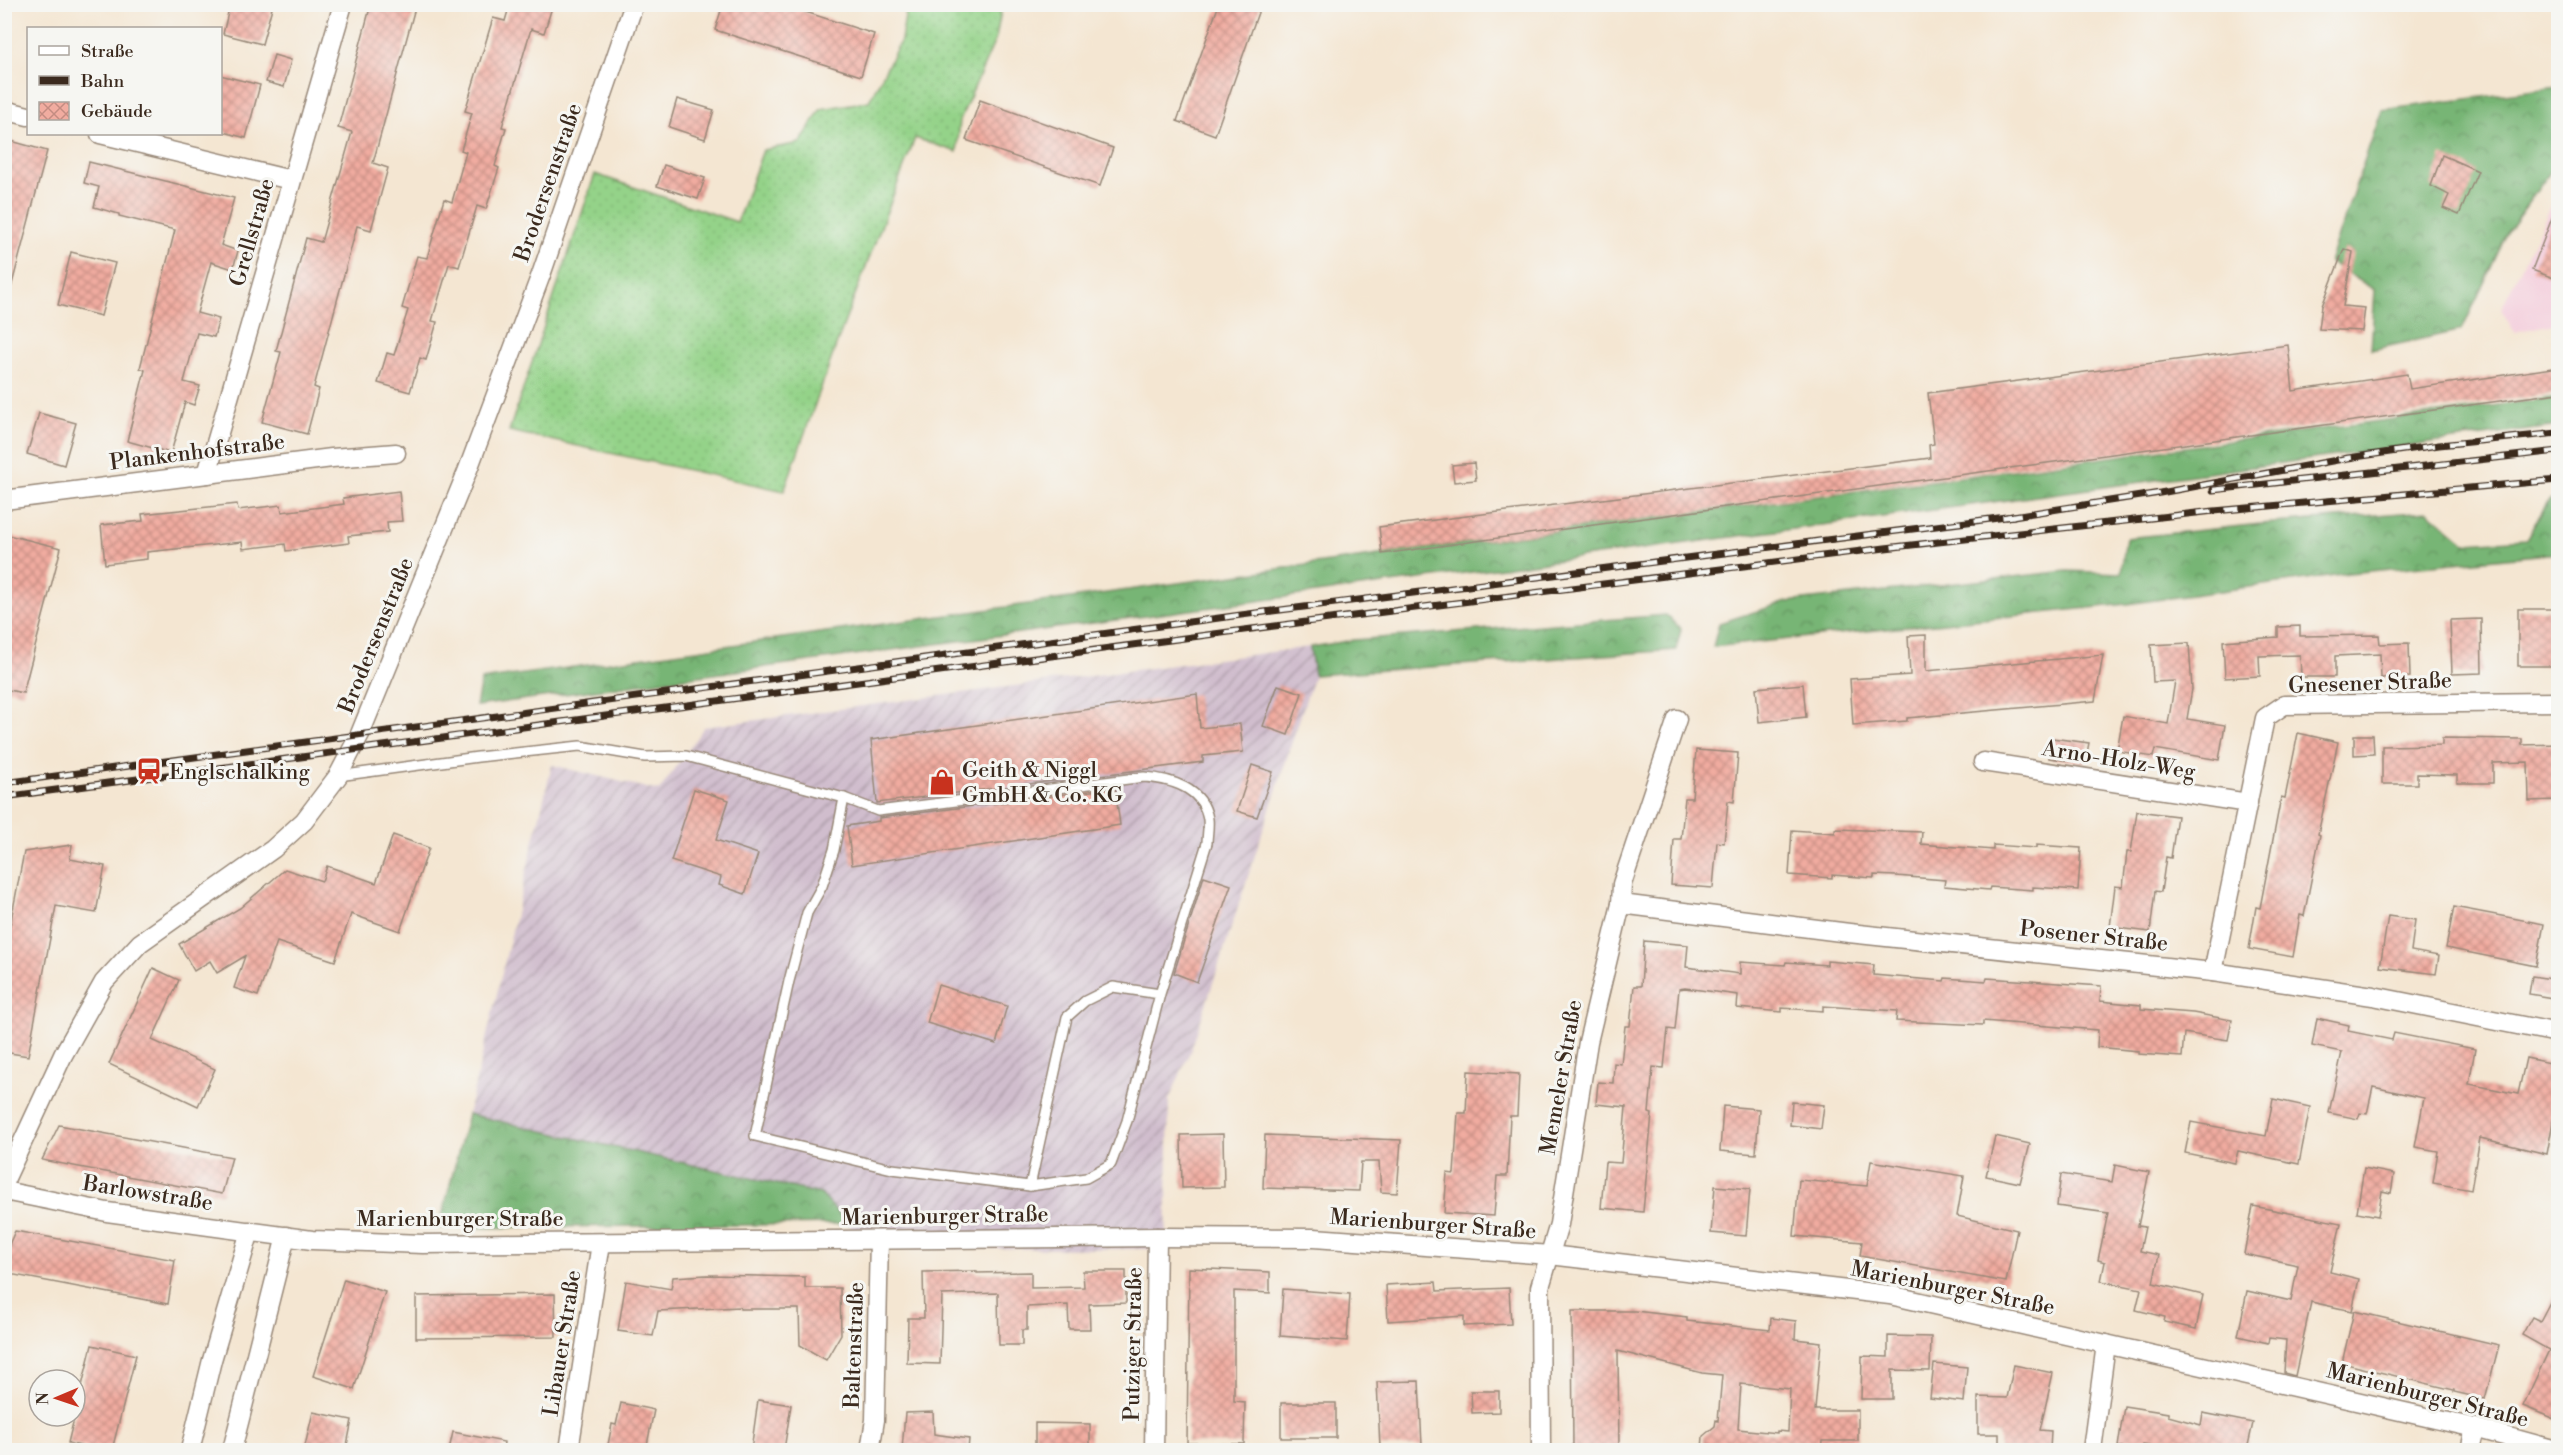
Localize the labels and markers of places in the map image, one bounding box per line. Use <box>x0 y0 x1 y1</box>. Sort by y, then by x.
station icon: Englschalking <box>134 756 164 786</box>
place label: Geith & Niggl GmbH & Co. KG <box>962 757 1123 809</box>
place label: Englschalking <box>169 759 310 786</box>
shop icon: Geith & Niggl GmbH & Co. KG <box>927 767 957 797</box>

